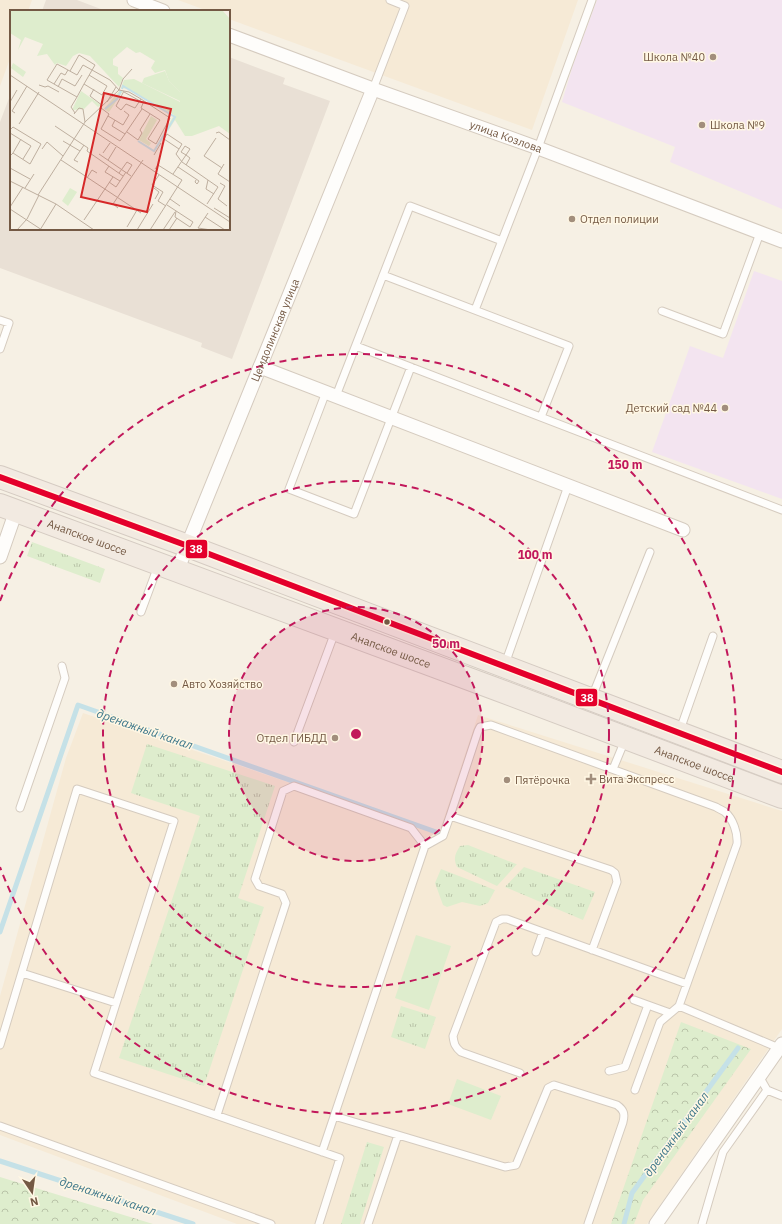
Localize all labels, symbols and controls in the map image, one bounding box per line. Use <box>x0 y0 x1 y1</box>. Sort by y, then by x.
inset map <box>10 10 230 230</box>
place label: Школа №40 <box>643 50 705 64</box>
marker: Школа №40 <box>708 52 718 62</box>
street label: улица Козлова <box>468 117 544 156</box>
place label: Школа №9 <box>710 118 765 132</box>
marker: Школа №9 <box>697 120 707 130</box>
place label: Отдел полиции <box>580 212 659 226</box>
marker: Отдел полиции <box>567 214 577 224</box>
street label: Цемдолинская улица <box>248 276 302 384</box>
place label: Детский сад №44 <box>626 401 717 415</box>
marker: Детский сад №44 <box>720 403 730 413</box>
text: 150 m <box>607 457 643 472</box>
street label: Анапское шоссе <box>45 516 129 559</box>
line badge: 38 <box>185 539 208 559</box>
text: 38 <box>189 542 203 556</box>
text: 100 m <box>517 547 553 562</box>
unlabelled marker <box>382 617 392 627</box>
street label: Анапское шоссе <box>349 629 433 671</box>
text: 50 m <box>432 636 460 651</box>
place label: Авто Хозяйство <box>182 677 262 691</box>
marker: Авто Хозяйство <box>169 679 179 689</box>
line badge: 38 <box>575 688 598 707</box>
text: 38 <box>580 691 594 705</box>
water label: дренажный канал <box>95 705 196 753</box>
centre of rings <box>349 727 363 741</box>
place label: Отдел ГИБДД <box>257 731 327 745</box>
marker: Отдел ГИБДД <box>330 733 340 743</box>
street label: Анапское шоссе <box>653 743 736 785</box>
place label: Вита Экспресс <box>599 772 675 786</box>
place label: Пятёрочка <box>515 773 570 787</box>
marker: Вита Экспресс <box>586 774 596 784</box>
marker: Пятёрочка <box>502 775 512 785</box>
water label: дренажный канал <box>640 1088 712 1179</box>
north arrow <box>12 1172 52 1212</box>
water label: дренажный канал <box>58 1173 159 1219</box>
text: N <box>29 1194 40 1209</box>

